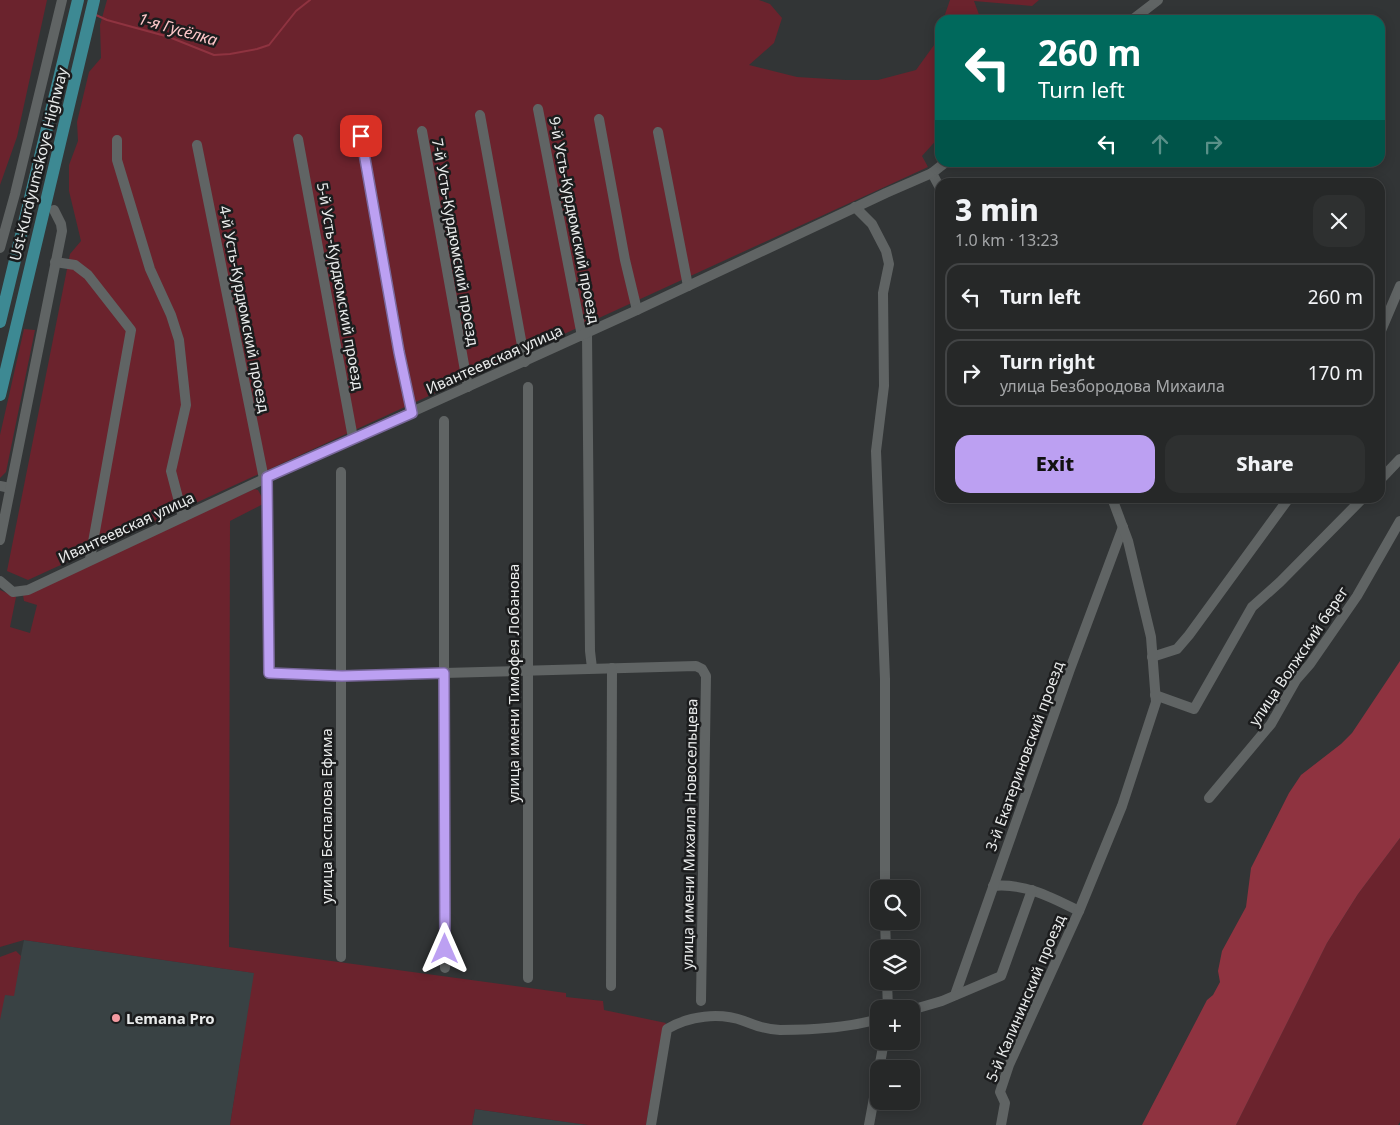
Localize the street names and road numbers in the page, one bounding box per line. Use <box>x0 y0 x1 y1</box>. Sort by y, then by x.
street label: Ust-Kurdyumskoye Highway <box>4 65 72 263</box>
street label: 9-й Усть-Курдюмский проезд <box>545 115 605 325</box>
street label: 7-й Усть-Курдюмский проезд <box>428 137 484 347</box>
street label: 5-й Усть-Курдюмский проезд <box>313 181 369 391</box>
street label: 4-й Усть-Курдюмский проезд <box>215 204 275 414</box>
street label: Ивантеевская улица <box>422 320 566 398</box>
street label: Ивантеевская улица <box>55 487 197 567</box>
street label: улица имени Тимофея Лобанова <box>503 564 523 802</box>
street label: улица Волжский берег <box>1244 582 1352 730</box>
street label: 3-й Екатериновский проезд <box>980 658 1068 854</box>
street label: улица имени Михаила Новосельцева <box>677 698 701 970</box>
street label: улица Беспалова Ефима <box>316 728 336 904</box>
street label: 5-й Калининский проезд <box>981 911 1069 1085</box>

